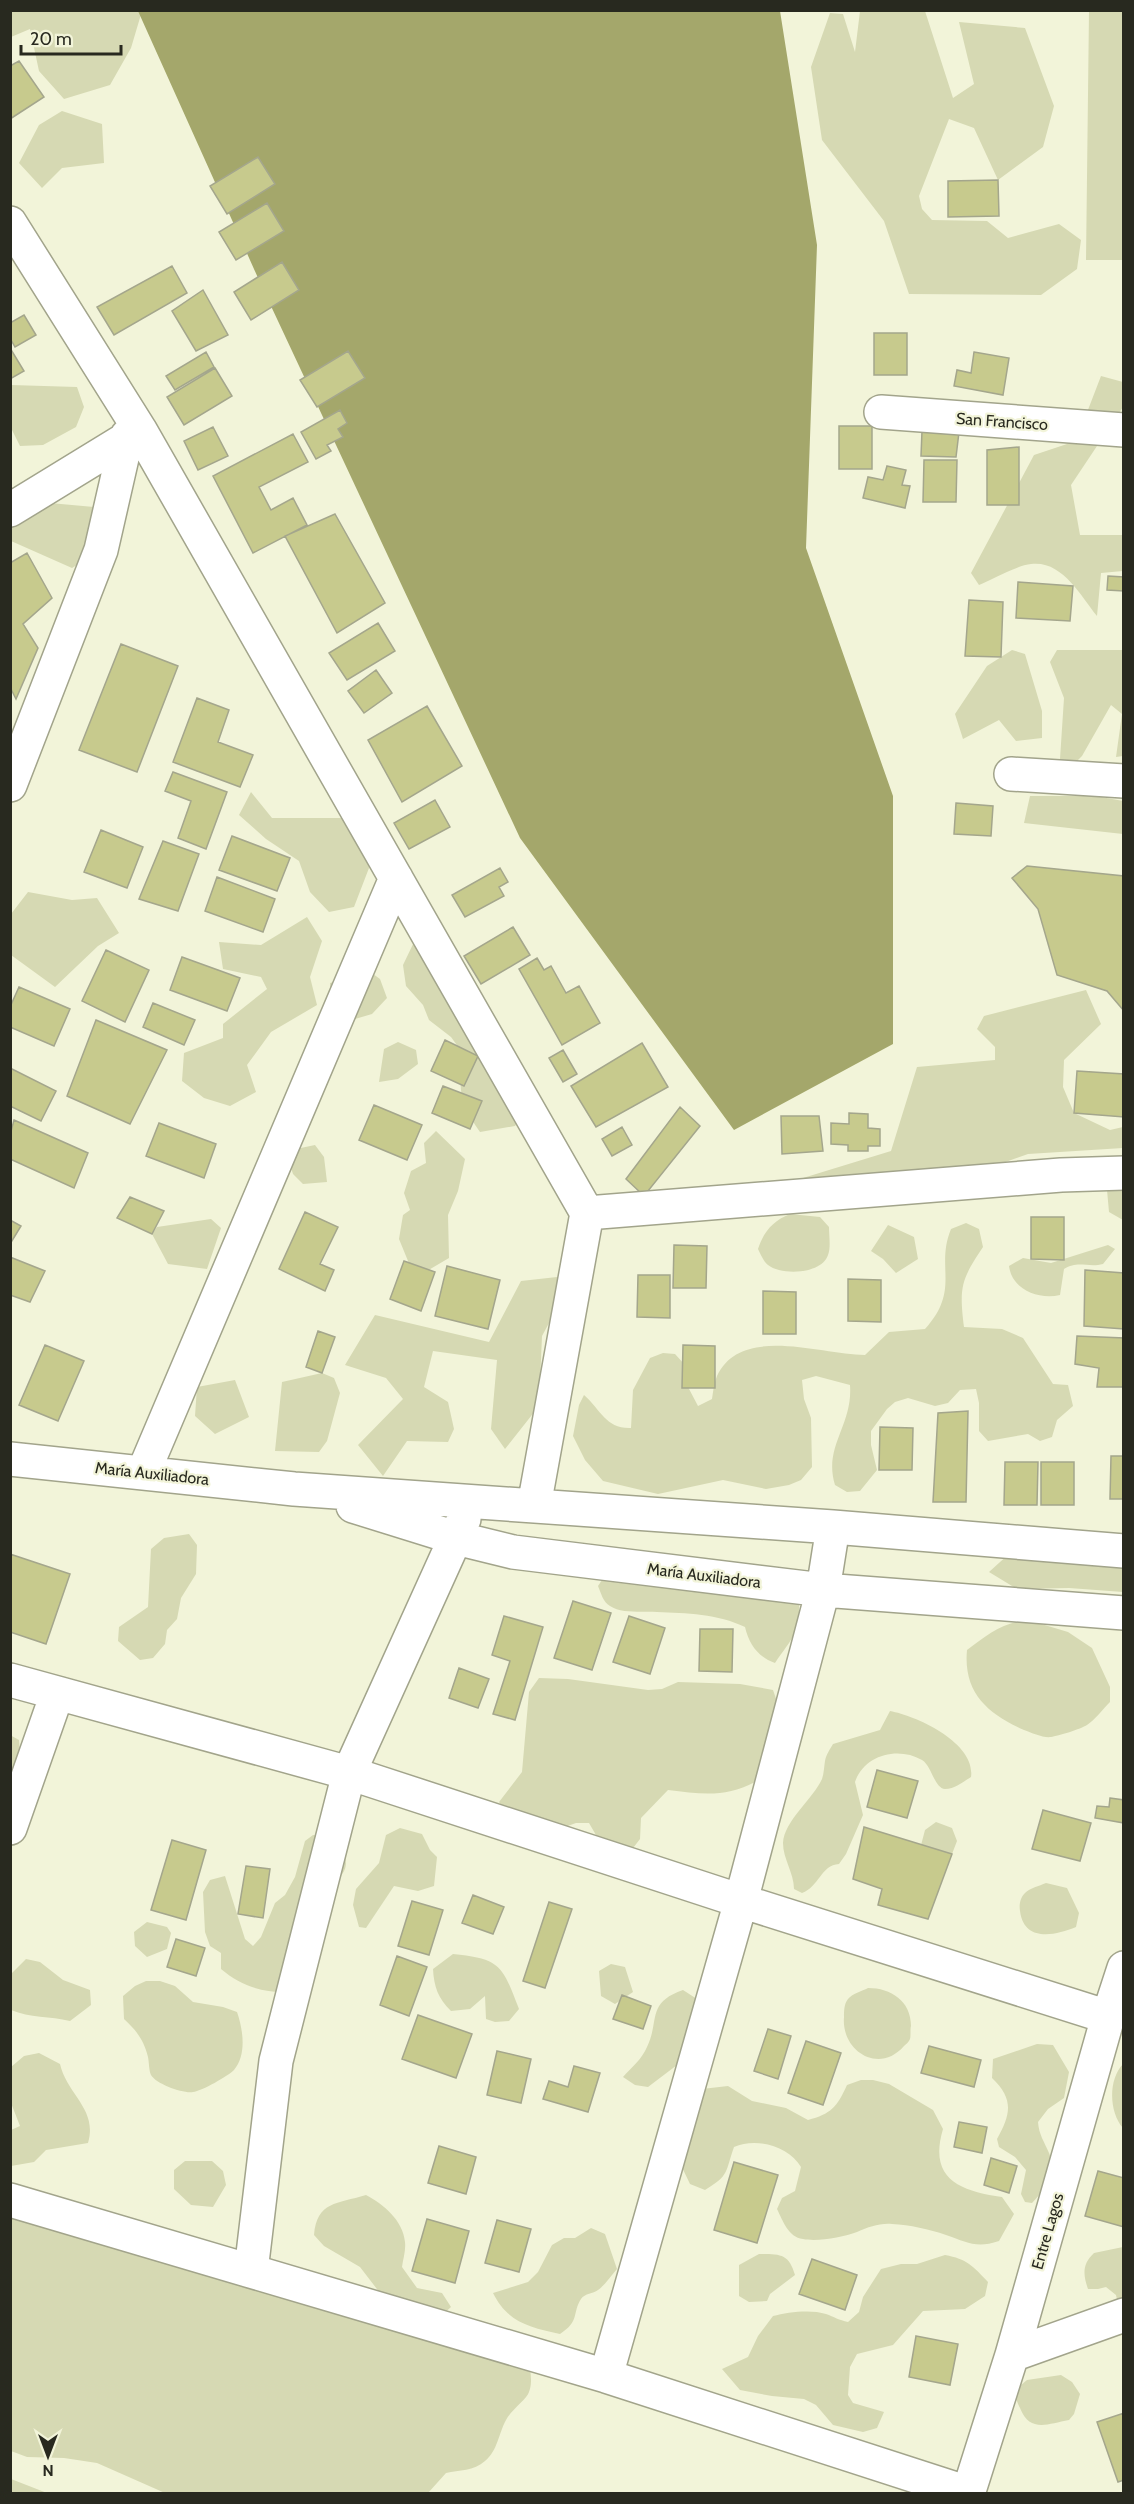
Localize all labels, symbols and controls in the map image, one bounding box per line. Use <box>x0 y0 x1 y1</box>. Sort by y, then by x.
scale bar <box>21 18 122 56</box>
text: 20 m <box>30 28 72 50</box>
street label: San Francisco <box>955 409 1049 434</box>
street label: María Auxiliadora <box>94 1458 210 1489</box>
street label: María Auxiliadora <box>646 1559 762 1592</box>
street label: Entre Lagos <box>1028 2190 1068 2272</box>
north arrow <box>18 2426 78 2486</box>
text: N <box>42 2461 54 2480</box>

